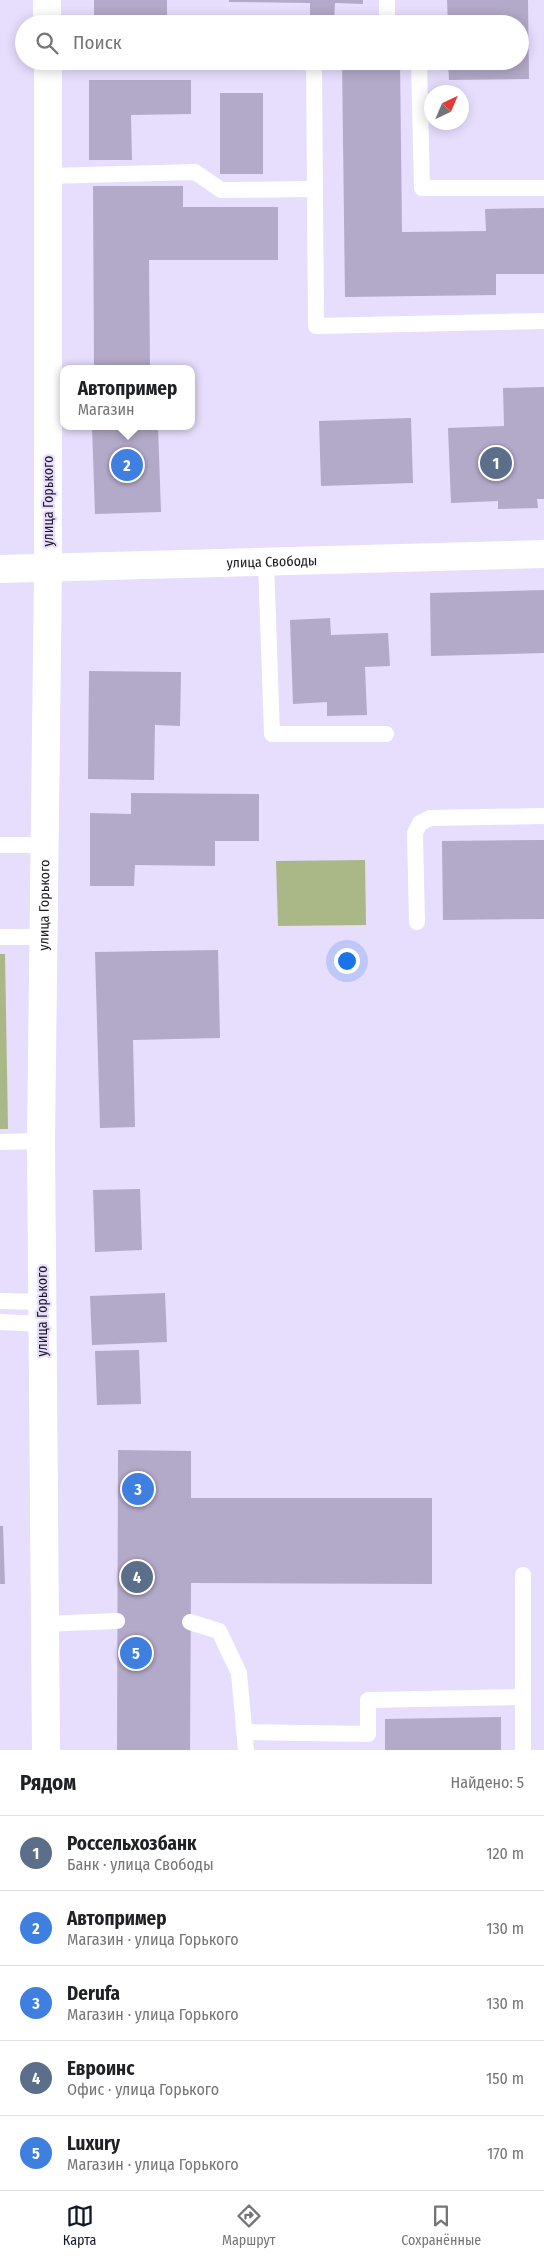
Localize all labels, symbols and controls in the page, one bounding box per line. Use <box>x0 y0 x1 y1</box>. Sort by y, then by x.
search box <box>15 15 529 70</box>
icon: search <box>33 29 61 57</box>
text: Поиск <box>73 31 122 54</box>
north arrow <box>424 85 469 130</box>
popup <box>60 365 195 430</box>
text: Автопример <box>78 377 177 400</box>
text: Магазин <box>78 400 135 419</box>
pin: 1 <box>480 444 512 482</box>
pin: 2 <box>111 446 143 484</box>
street label: улица Горького <box>40 456 57 546</box>
street label: улица Свободы <box>226 552 317 572</box>
street label: улица Горького <box>35 859 53 951</box>
your location <box>334 948 360 974</box>
street label: улица Горького <box>34 1266 51 1356</box>
pin: 3 <box>122 1470 154 1508</box>
pin: 4 <box>121 1558 153 1596</box>
pin: 5 <box>120 1634 152 1672</box>
text: Рядом <box>20 1770 76 1796</box>
text: Найдено: 5 <box>450 1773 524 1792</box>
text: Россельхозбанк <box>67 1832 197 1855</box>
text: 1 <box>33 1844 39 1863</box>
text: 120 m <box>486 1844 524 1863</box>
text: Банк · улица Свободы <box>67 1855 214 1874</box>
text: Автопример <box>67 1907 167 1930</box>
text: 2 <box>32 1919 40 1938</box>
text: 130 m <box>486 1919 524 1938</box>
text: Магазин · улица Горького <box>67 1930 239 1949</box>
text: Derufa <box>67 1982 120 2005</box>
text: 3 <box>32 1994 40 2013</box>
text: 130 m <box>486 1994 524 2013</box>
text: Магазин · улица Горького <box>67 2005 239 2024</box>
text: Евроинс <box>67 2057 134 2080</box>
text: 4 <box>32 2069 40 2088</box>
text: 150 m <box>486 2069 524 2088</box>
text: Офис · улица Горького <box>67 2080 219 2099</box>
text: Luxury <box>67 2132 120 2155</box>
text: 5 <box>32 2144 40 2163</box>
text: 170 m <box>487 2144 524 2163</box>
text: Магазин · улица Горького <box>67 2155 239 2174</box>
tab: Карта <box>63 2202 96 2249</box>
tab: Маршрут <box>222 2202 276 2249</box>
tab: Сохранённые <box>401 2202 481 2249</box>

